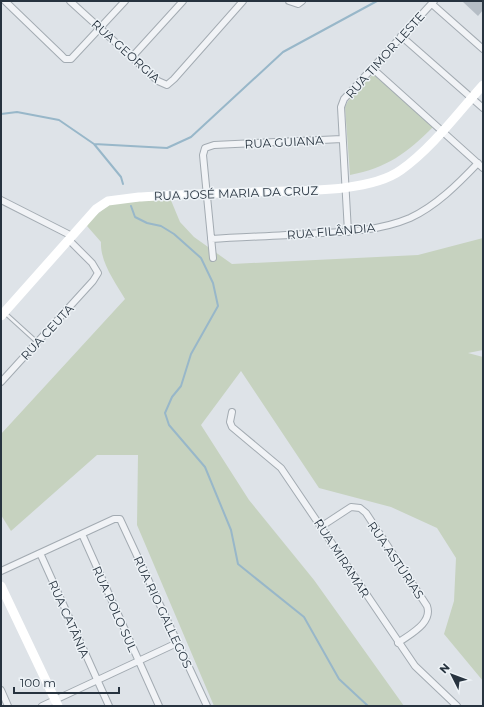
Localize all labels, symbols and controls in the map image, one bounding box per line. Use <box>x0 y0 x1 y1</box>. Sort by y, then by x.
street label: RUA TIMOR LESTE <box>342 9 428 101</box>
street label: RUA GEORGIA <box>89 16 164 86</box>
street label: RUA GUIANA <box>244 132 324 152</box>
street label: RUA JOSÉ MARIA DA CRUZ <box>154 183 319 203</box>
street label: RUA FILÂNDIA <box>286 220 376 242</box>
street label: RUA CEUTA <box>17 301 77 363</box>
street label: RUA MIRAMAR <box>311 516 373 600</box>
street label: RUA ASTÚRIAS <box>365 518 427 602</box>
street label: RUA RIO GALLEGOS <box>130 554 196 670</box>
street label: RUA POLO SUL <box>89 564 141 654</box>
street label: RUA CATÂNIA <box>45 578 93 660</box>
north arrow <box>432 655 472 695</box>
text: N <box>436 660 453 676</box>
scale bar <box>14 669 119 695</box>
text: 100 m <box>20 675 56 690</box>

